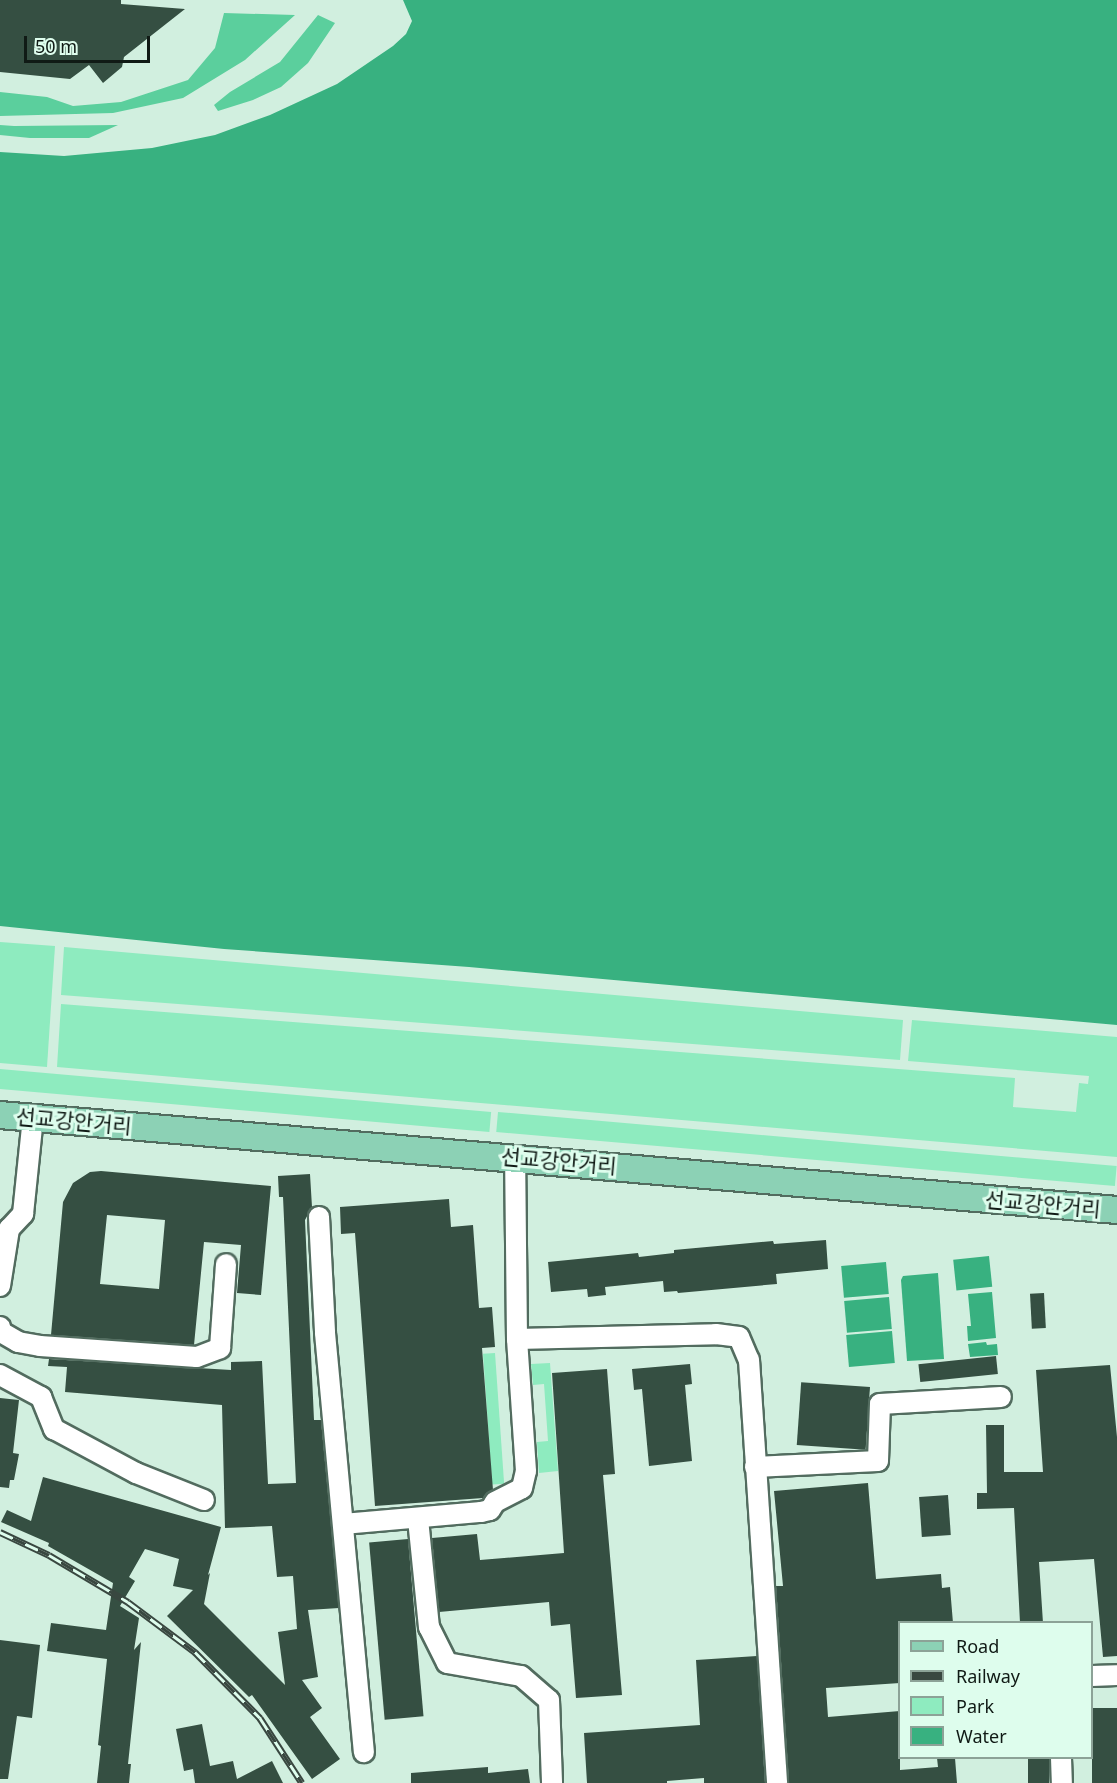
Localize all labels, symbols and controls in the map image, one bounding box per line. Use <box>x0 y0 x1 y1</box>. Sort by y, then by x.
scale bar <box>27 24 153 62</box>
text: 50 m <box>35 34 77 58</box>
street label: 선교강안거리 <box>15 1103 133 1139</box>
street label: 선교강안거리 <box>500 1143 618 1179</box>
street label: 선교강안거리 <box>984 1186 1102 1222</box>
legend <box>898 1621 1093 1759</box>
text: Road <box>956 1634 999 1658</box>
text: Railway <box>956 1664 1020 1688</box>
text: Park <box>956 1694 994 1718</box>
text: Water <box>956 1724 1007 1748</box>

